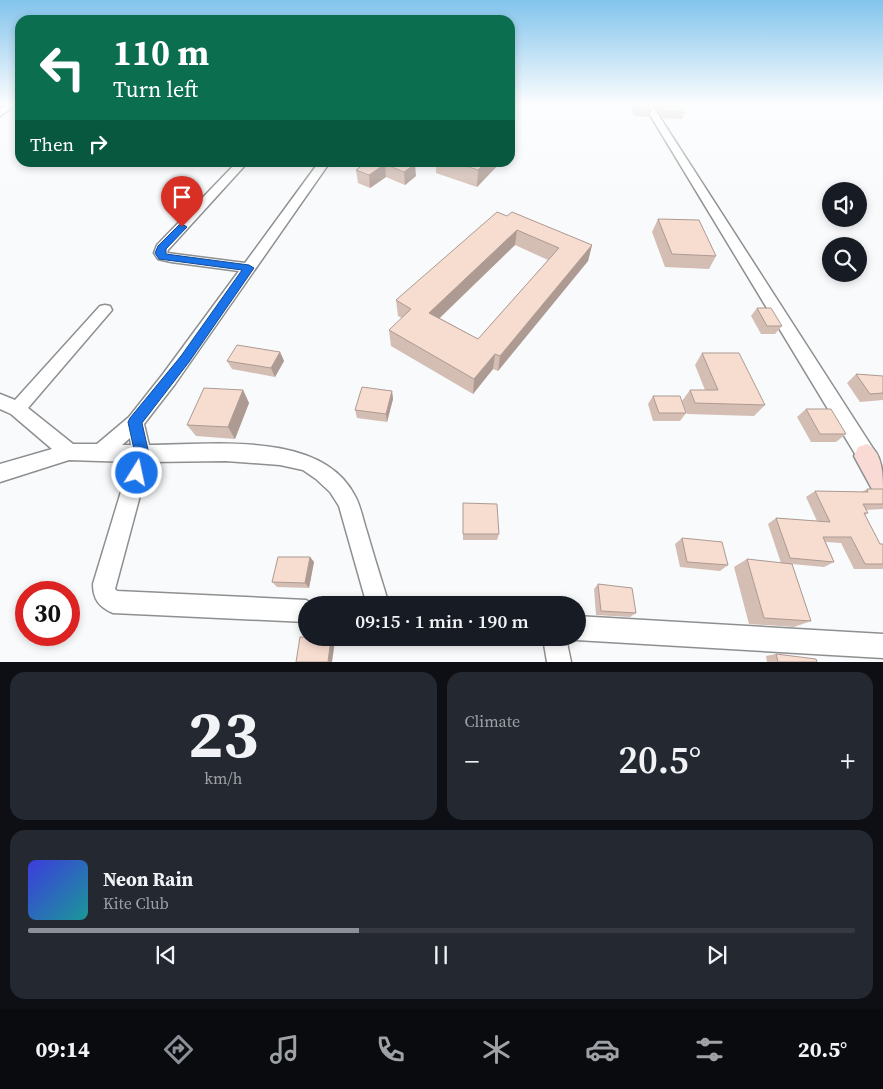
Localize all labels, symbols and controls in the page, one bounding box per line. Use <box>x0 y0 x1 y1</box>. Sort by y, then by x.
text: 110 m <box>113 29 209 77</box>
icon: left <box>30 35 95 100</box>
text: Turn left <box>113 74 198 104</box>
icon: right <box>84 130 112 158</box>
text: Then <box>30 131 74 157</box>
pin <box>161 176 203 227</box>
map controls <box>822 182 867 282</box>
button: sound <box>822 182 867 227</box>
icon: arrive <box>168 183 196 211</box>
button: search <box>822 237 867 282</box>
position arrow <box>110 446 162 498</box>
speed limit sign: 30 <box>15 581 80 646</box>
text: 09:15 · 1 min · 190 m <box>355 608 529 634</box>
text: 23 <box>188 690 258 779</box>
text: Climate <box>465 710 520 732</box>
text: 20.5° <box>618 734 701 786</box>
text: − <box>465 742 479 780</box>
text: + <box>840 742 855 780</box>
text: km/h <box>204 767 242 789</box>
text: Neon Rain <box>103 866 193 892</box>
text: Kite Club <box>103 892 169 914</box>
icon: previous <box>152 941 180 969</box>
icon: pause <box>427 941 455 969</box>
icon: next <box>703 941 731 969</box>
icon: directions <box>161 1032 196 1067</box>
icon: music <box>267 1032 302 1067</box>
icon: phone <box>373 1032 408 1067</box>
icon: climate <box>479 1032 514 1067</box>
icon: car <box>585 1032 620 1067</box>
icon: filters <box>692 1032 727 1067</box>
text: 09:14 <box>36 1034 90 1064</box>
text: 20.5° <box>798 1034 847 1064</box>

